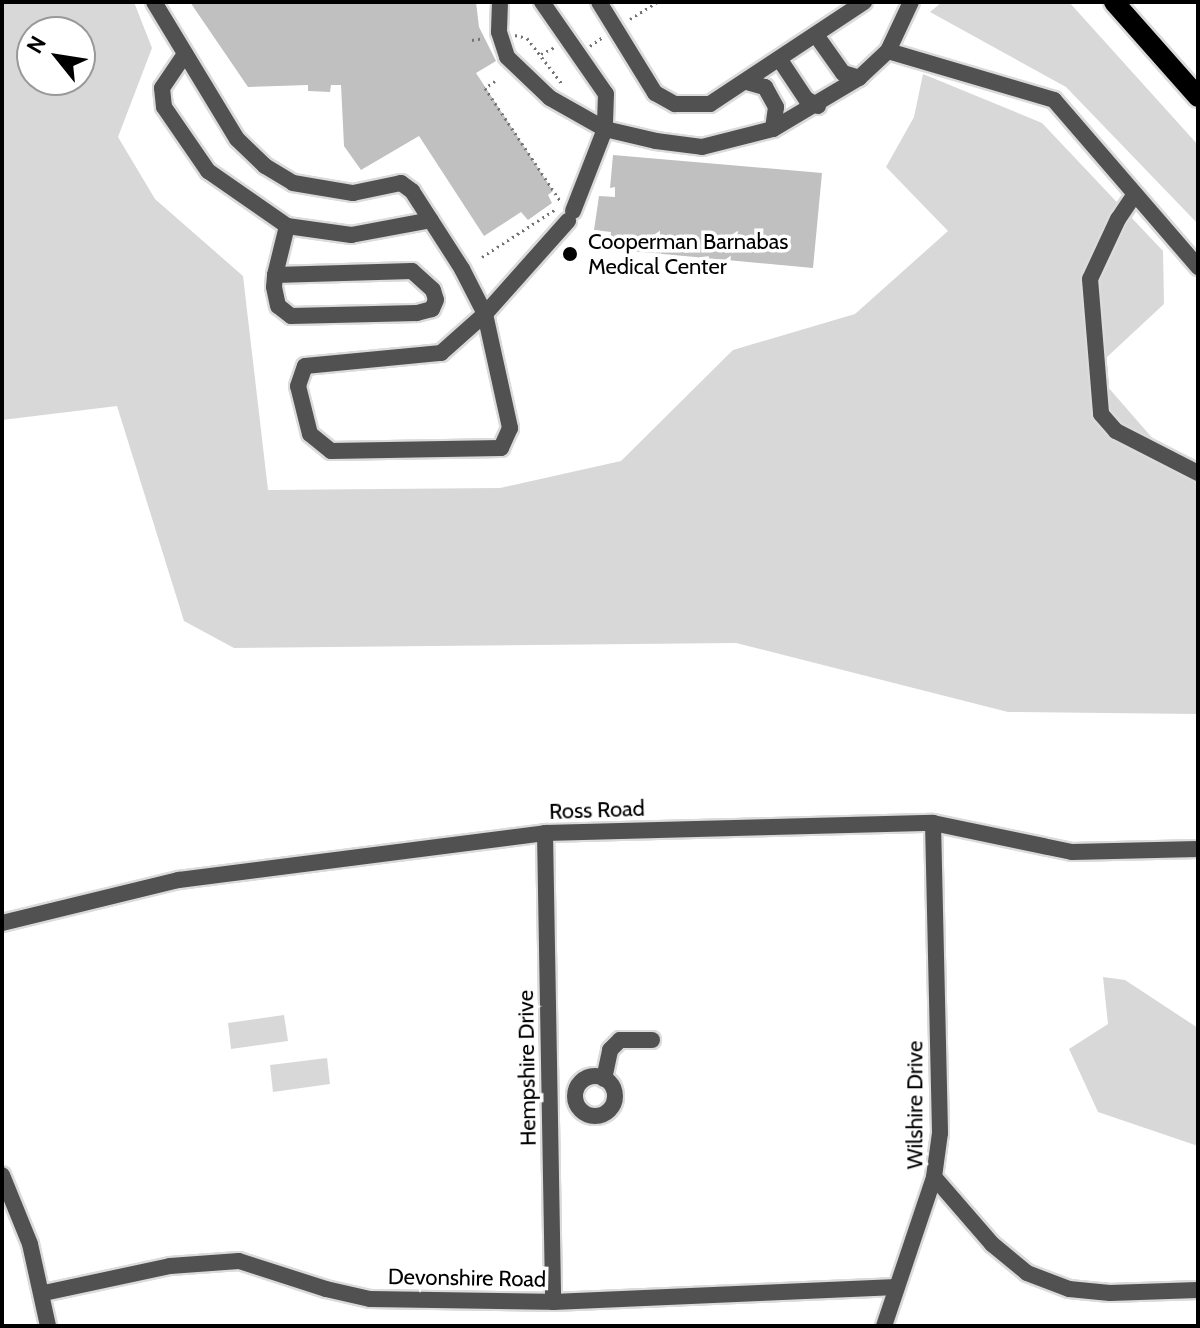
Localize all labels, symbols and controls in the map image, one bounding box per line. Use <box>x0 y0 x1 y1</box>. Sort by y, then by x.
north arrow <box>16 16 96 96</box>
text: N <box>21 31 52 58</box>
place label: Cooperman Barnabas Medical Center <box>588 228 788 280</box>
marker: Cooperman Barnabas Medical Center <box>559 243 581 265</box>
street label: Ross Road <box>549 795 645 825</box>
street label: Hempshire Drive <box>512 990 542 1146</box>
street label: Wilshire Drive <box>902 1041 928 1169</box>
street label: Devonshire Road <box>388 1263 546 1293</box>

